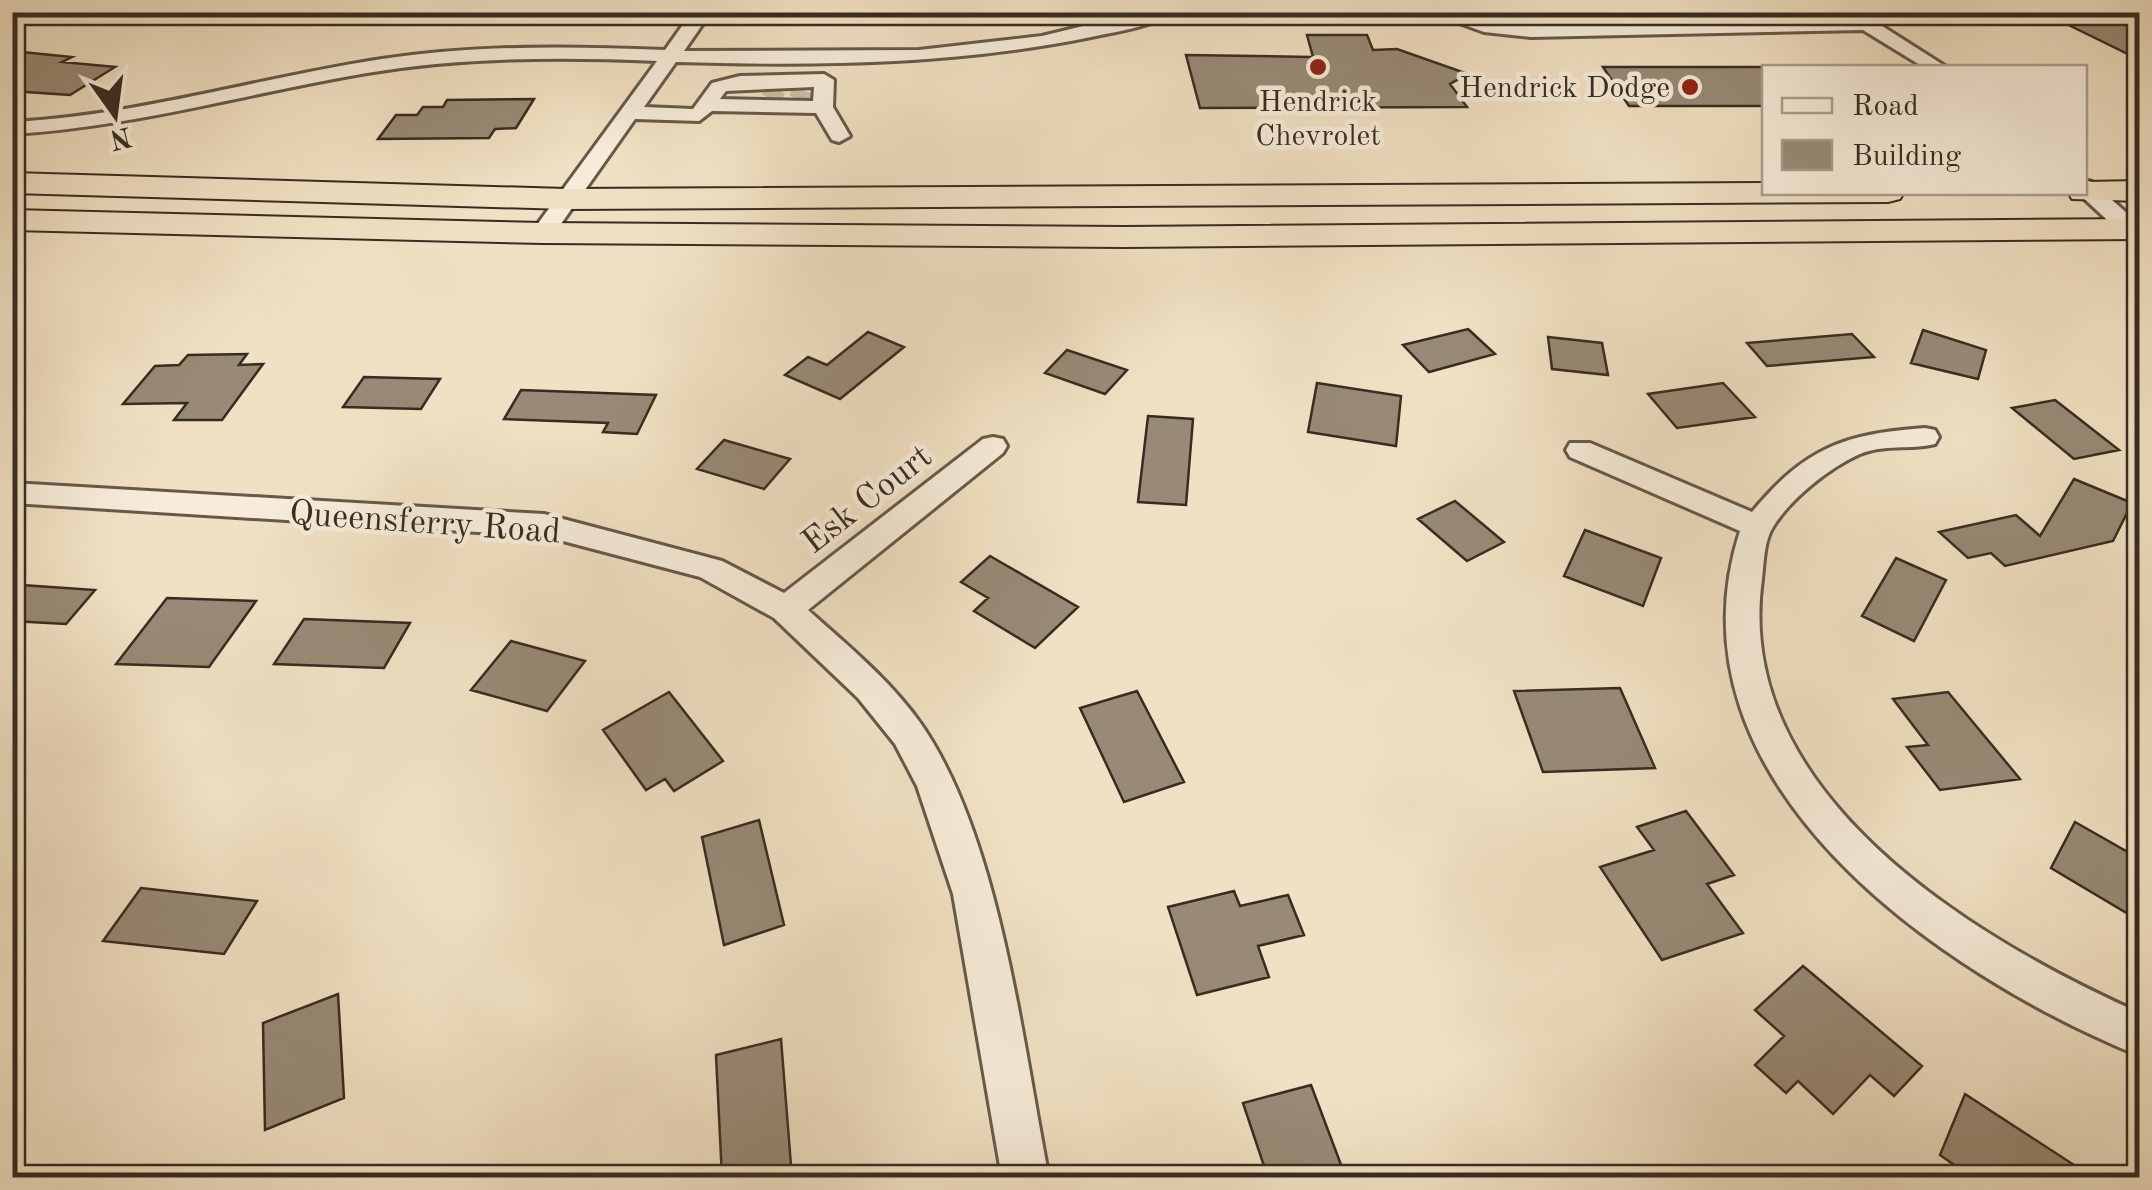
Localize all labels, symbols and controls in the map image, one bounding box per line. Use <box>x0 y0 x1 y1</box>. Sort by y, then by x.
marker: Hendrick Chevrolet <box>1307 56 1329 78</box>
north arrow <box>65 65 165 165</box>
legend <box>1762 65 2087 195</box>
place label: Hendrick Dodge <box>1459 74 1670 104</box>
marker: Hendrick Dodge <box>1679 76 1701 98</box>
place label: Hendrick Chevrolet <box>1255 88 1381 152</box>
text: Road <box>1852 92 1919 122</box>
text: N <box>106 120 134 153</box>
text: Building <box>1852 142 1961 172</box>
street label: Esk Court <box>796 439 939 561</box>
street label: Queensferry Road <box>288 497 562 550</box>

